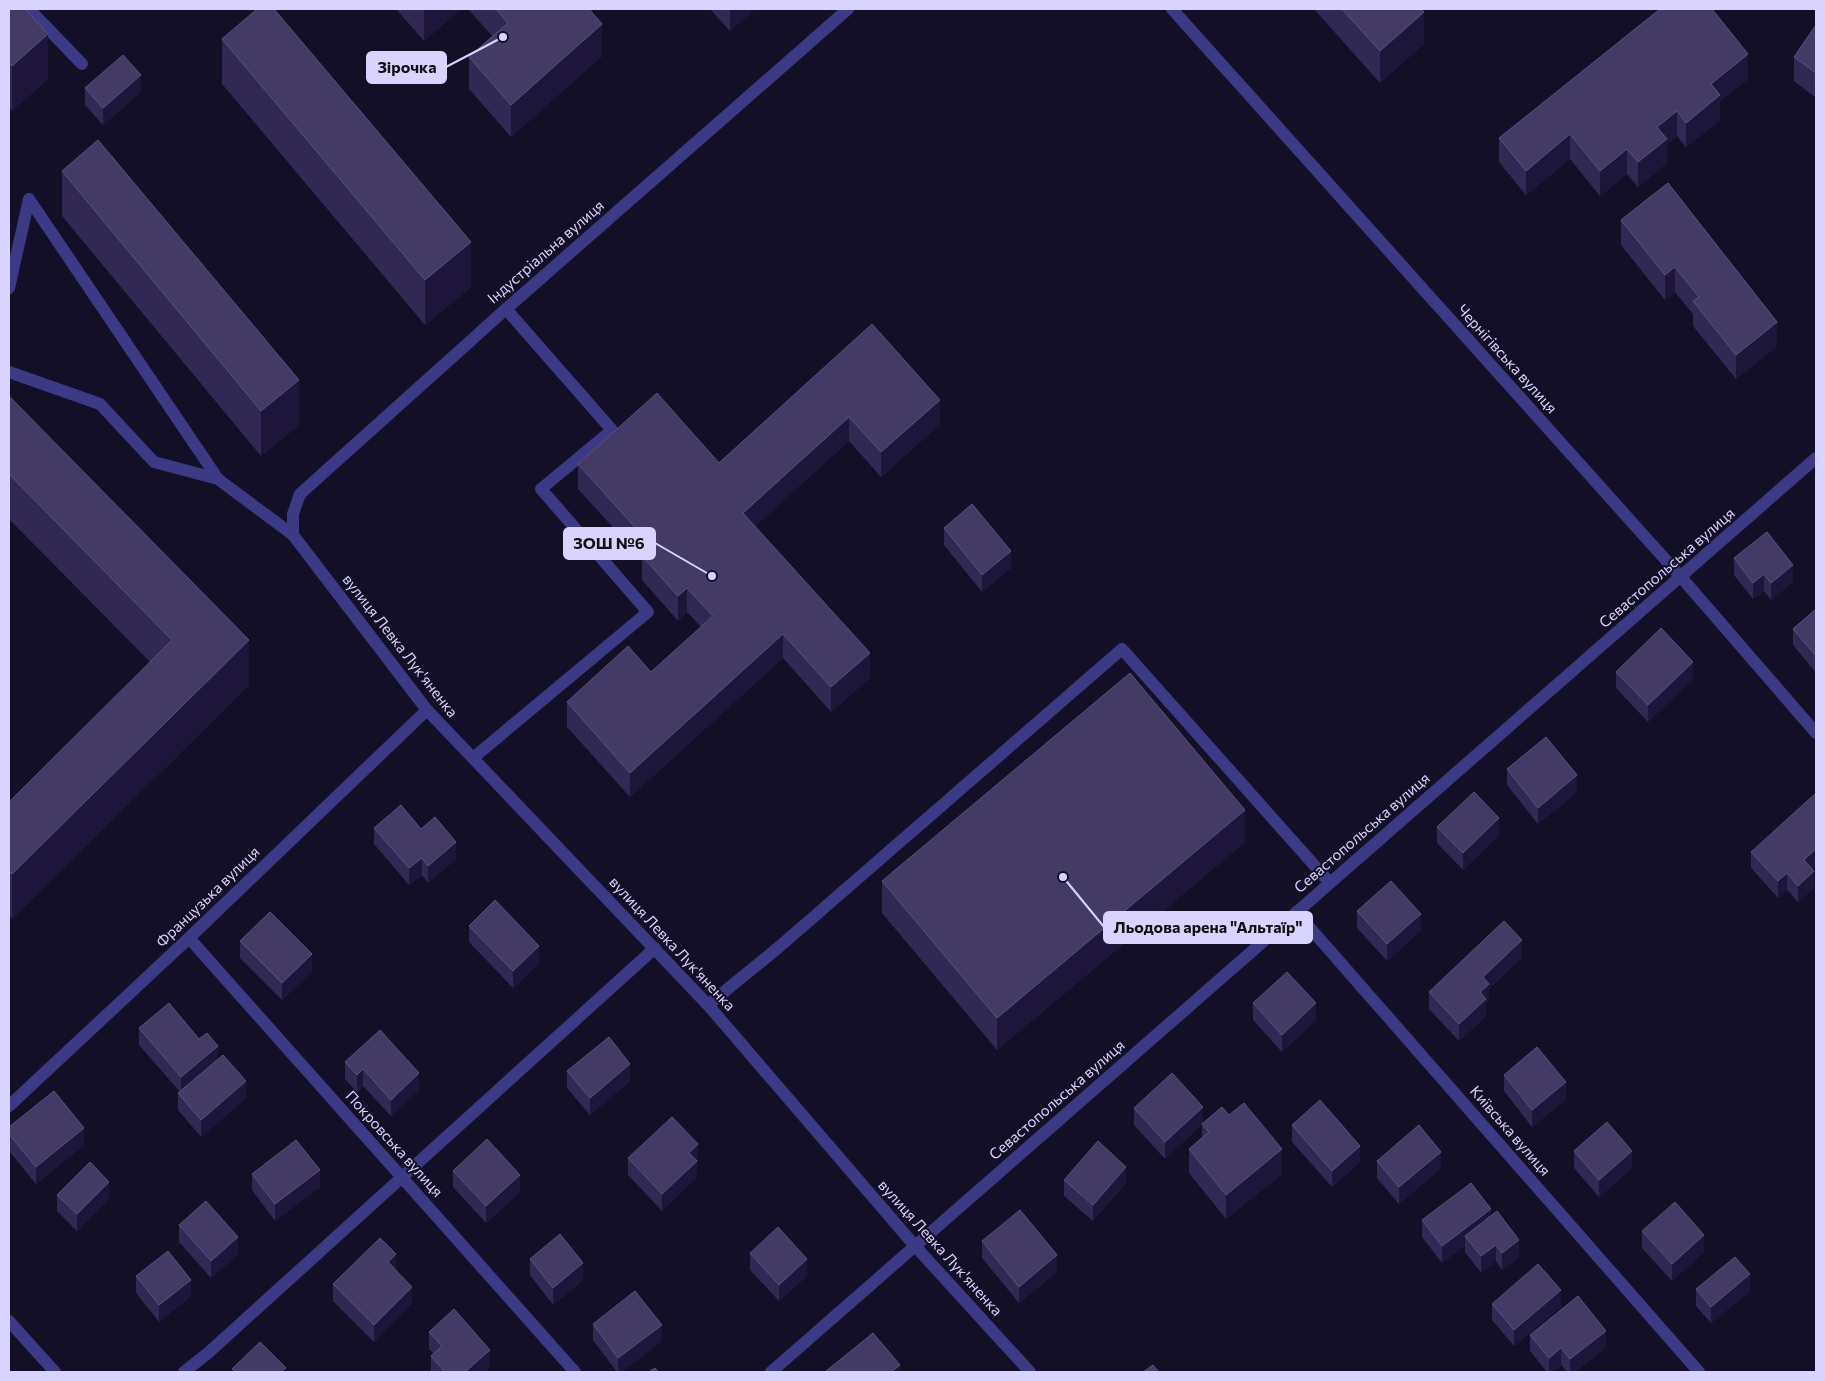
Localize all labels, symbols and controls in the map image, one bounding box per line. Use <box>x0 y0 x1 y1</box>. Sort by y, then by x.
callout: Зірочка <box>367 52 446 83</box>
text: Зірочка <box>377 57 437 76</box>
street label: Індустріальна вулиця <box>483 196 607 307</box>
street label: Чернігівська вулиця <box>1454 300 1561 417</box>
street label: Севастопольська вулиця <box>1595 503 1738 631</box>
callout: ЗОШ №6 <box>564 528 655 559</box>
text: ЗОШ №6 <box>573 533 645 552</box>
street label: вулиця Левка Лук'яненка <box>339 570 462 720</box>
street label: Севастопольська вулиця <box>1290 768 1433 896</box>
street label: Французька вулиця <box>152 842 263 950</box>
street label: вулиця Левка Лук'яненка <box>606 873 740 1014</box>
callout: Льодова арена "Альтаїр" <box>1104 912 1312 943</box>
text: Льодова арена "Альтаїр" <box>1114 917 1302 936</box>
street label: Севастопольська вулиця <box>985 1035 1128 1163</box>
street label: Київська вулиця <box>1467 1082 1555 1179</box>
street label: Покровська вулиця <box>342 1087 447 1200</box>
street label: вулиця Левка Лук'яненка <box>875 1176 1006 1319</box>

